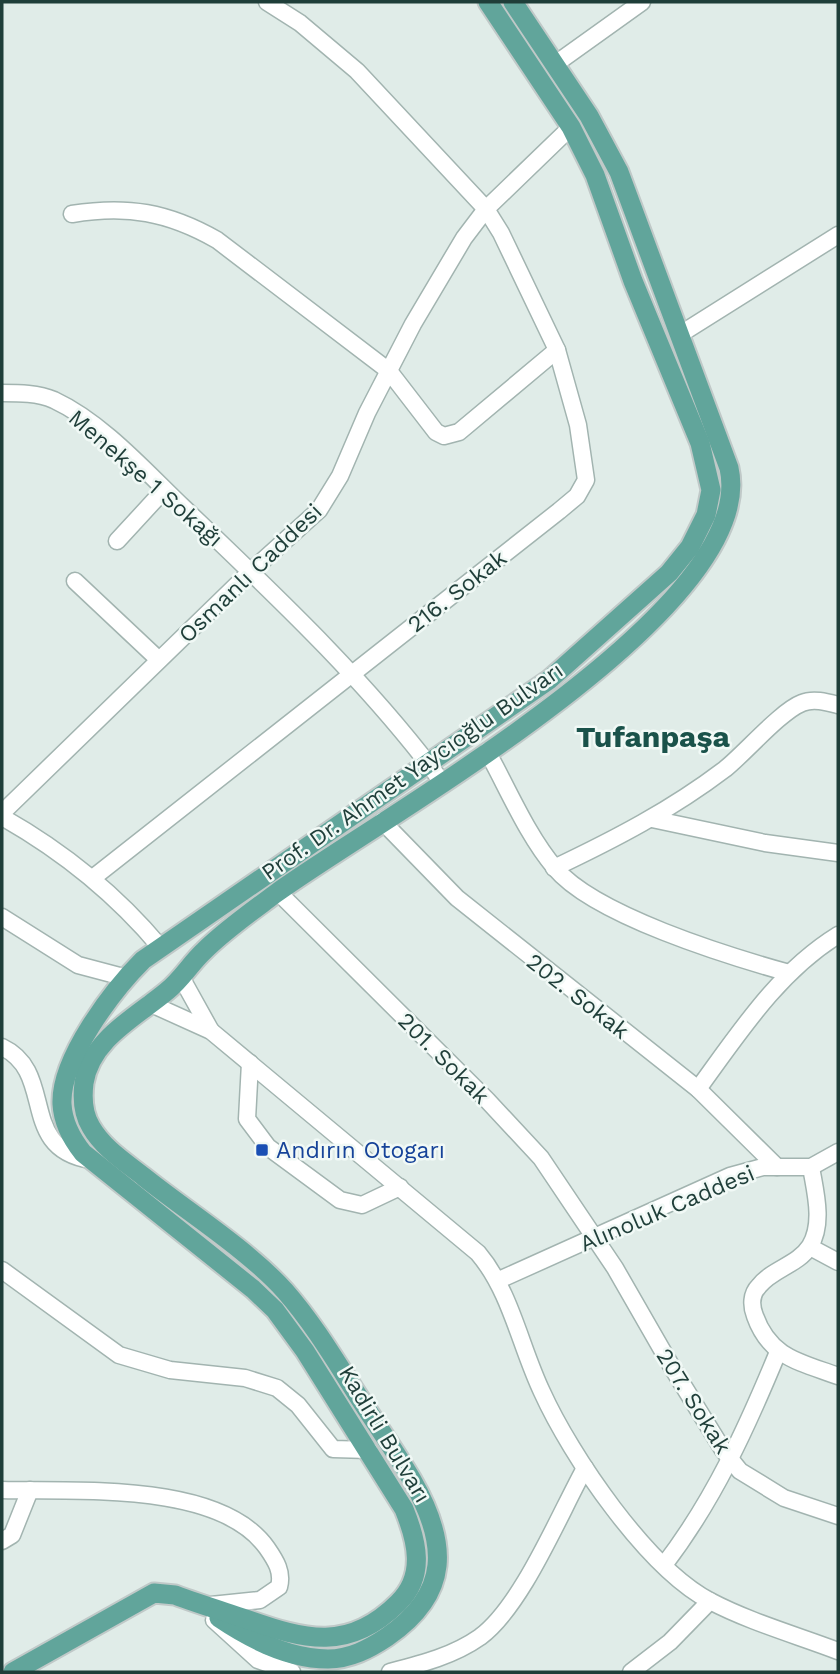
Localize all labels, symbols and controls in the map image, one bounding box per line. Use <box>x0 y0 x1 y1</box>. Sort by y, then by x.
street label: Menekşe 1 Sokağı <box>63 404 228 553</box>
street label: Osmanlı Caddesi <box>173 498 328 649</box>
street label: 216. Sokak <box>403 545 512 638</box>
street label: Prof. Dr. Ahmet Yaycıoğlu Bulvarı <box>256 657 568 886</box>
district label: Tufanpaşa <box>576 719 731 754</box>
street label: 202. Sokak <box>521 948 634 1045</box>
street label: 201. Sokak <box>392 1007 495 1110</box>
place label: Andırın Otogarı <box>276 1137 445 1164</box>
marker: Andırın Otogarı <box>254 1142 270 1158</box>
street label: Alınoluk Caddesi <box>576 1159 759 1257</box>
street label: 207. Sokak <box>651 1344 737 1459</box>
street label: Kadirli Bulvarı <box>333 1361 436 1508</box>

